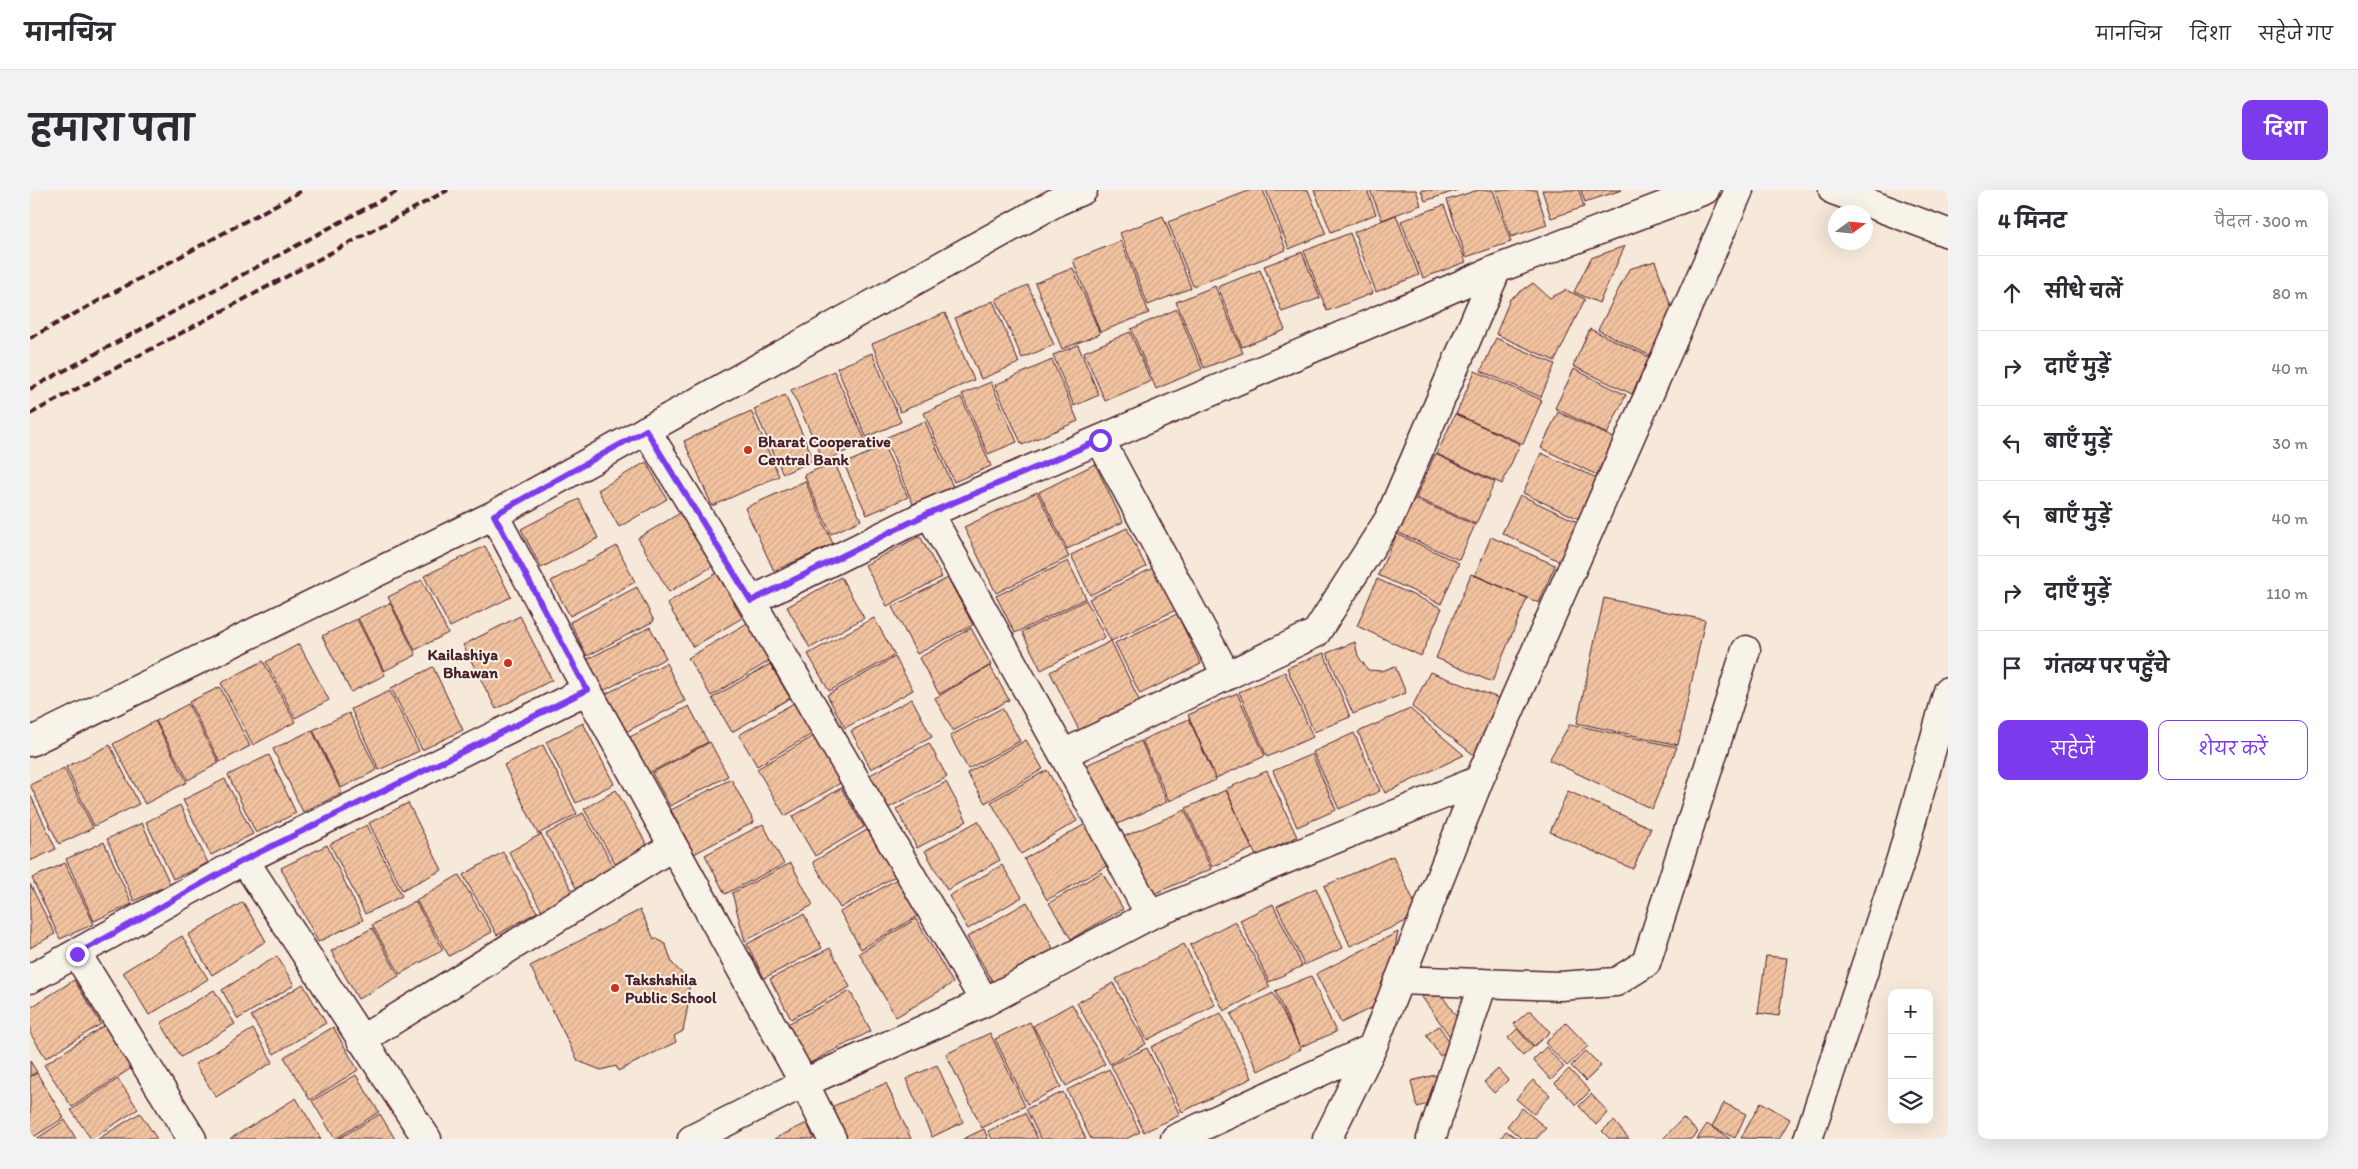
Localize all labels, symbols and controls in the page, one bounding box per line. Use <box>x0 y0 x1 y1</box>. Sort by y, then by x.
text: मानचित्र <box>25 18 114 47</box>
text: मानचित्र <box>2096 23 2162 45</box>
text: दिशा <box>2190 23 2231 45</box>
text: सहेजे गए <box>2259 23 2333 45</box>
button: दिशा <box>2242 100 2328 160</box>
text: हमारा पता <box>30 107 193 149</box>
north arrow <box>1828 205 1873 250</box>
text: 4 मिनट <box>1998 208 2066 233</box>
text: पैदल · 300 m <box>2214 212 2308 231</box>
icon: ahead <box>1998 279 2026 307</box>
text: सीधे चलें <box>2045 280 2122 303</box>
text: 80 m <box>2272 284 2308 303</box>
icon: right <box>1998 354 2026 382</box>
text: दाएँ मुड़ें <box>2045 355 2111 378</box>
text: 40 m <box>2271 359 2308 378</box>
route start <box>1089 429 1112 452</box>
icon: left <box>1998 429 2026 457</box>
text: बाएँ मुड़ें <box>2045 430 2111 453</box>
place label: Bharat Cooperative Central Bank <box>758 432 891 469</box>
text: 30 m <box>2272 434 2308 453</box>
marker: Bharat Cooperative Central Bank <box>742 444 754 456</box>
icon: left <box>1998 504 2026 532</box>
text: बाएँ मुड़ें <box>2045 505 2111 528</box>
text: 40 m <box>2271 509 2308 528</box>
icon: right <box>1998 579 2026 607</box>
text: दाएँ मुड़ें <box>2045 580 2111 603</box>
text: 110 m <box>2266 584 2308 603</box>
place label: Kailashiya Bhawan <box>427 645 499 682</box>
icon: arrive <box>1998 654 2026 682</box>
text: गंतव्य पर पहुँचे <box>2045 655 2169 678</box>
marker: Kailashiya Bhawan <box>502 657 514 669</box>
button: सहेजें <box>1998 720 2148 780</box>
button: शेयर करें <box>2158 720 2308 780</box>
route end <box>66 943 89 966</box>
place label: Takshshila Public School <box>624 970 717 1007</box>
marker: Takshshila Public School <box>609 982 621 994</box>
map controls <box>1888 989 1933 1124</box>
button: + <box>1888 989 1933 1034</box>
button: − <box>1888 1034 1933 1079</box>
button: layers <box>1888 1079 1933 1124</box>

